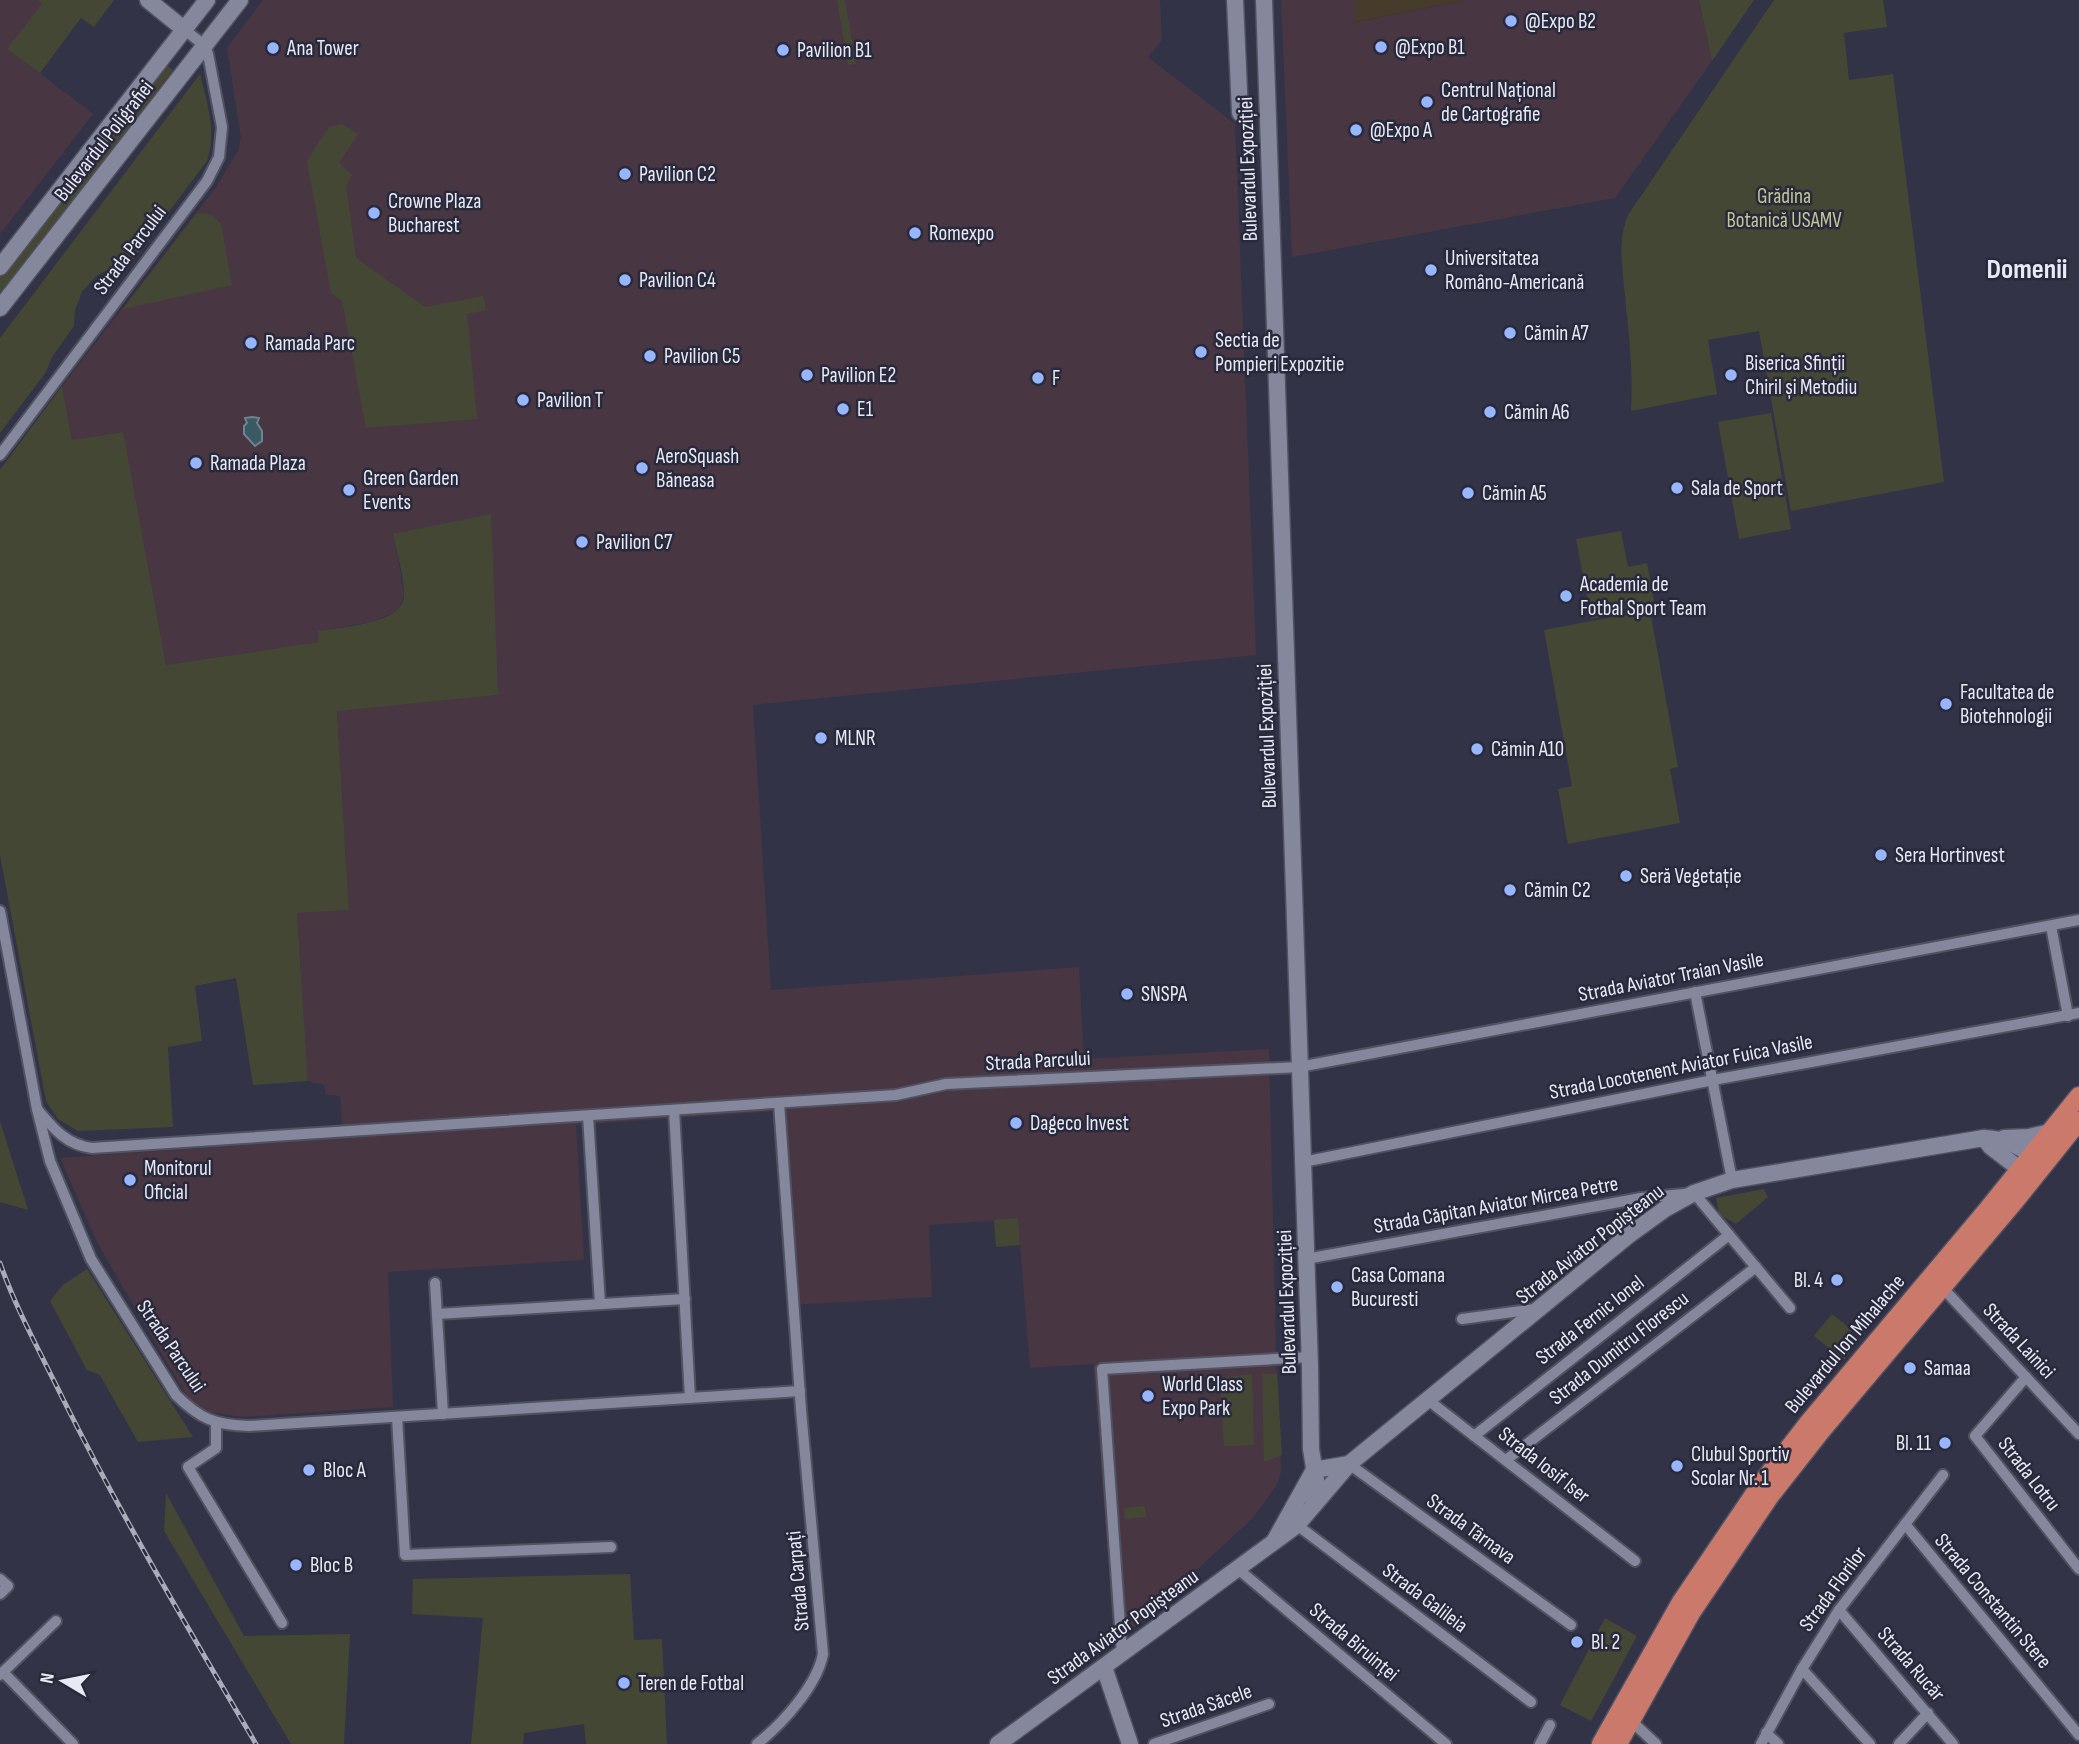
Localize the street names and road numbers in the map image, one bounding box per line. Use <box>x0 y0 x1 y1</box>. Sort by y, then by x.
street label: Bulevardul Poligrafiei <box>49 76 159 206</box>
street label: Bulevardul Expoziției <box>1233 96 1263 242</box>
street label: Strada Parcului <box>88 200 172 300</box>
street label: Bulevardul Expoziției <box>1252 663 1282 809</box>
street label: Strada Aviator Traian Vasile <box>1576 947 1766 1007</box>
street label: Strada Locotenent Aviator Fuica Vasile <box>1547 1029 1815 1105</box>
street label: Strada Parcului <box>985 1046 1091 1076</box>
street label: Strada Căpitan Aviator Mircea Petre <box>1372 1171 1620 1239</box>
street label: Strada Aviator Popișteanu <box>1511 1178 1669 1310</box>
street label: Bulevardul Expoziției <box>1272 1229 1302 1375</box>
street label: Strada Fernic Ionel <box>1531 1270 1649 1370</box>
street label: Bulevardul Ion Mihalache <box>1780 1270 1910 1418</box>
street label: Strada Dumitru Florescu <box>1544 1286 1694 1410</box>
street label: Strada Parcului <box>131 1295 211 1397</box>
street label: Strada Lainici <box>1978 1298 2060 1384</box>
street label: Strada Iosif Iser <box>1493 1421 1595 1509</box>
street label: Strada Lotru <box>1992 1432 2066 1516</box>
street label: Strada Târnava <box>1422 1488 1520 1570</box>
street label: Strada Constantin Stere <box>1929 1528 2057 1674</box>
street label: Strada Carpați <box>781 1530 815 1632</box>
street label: Strada Florilor <box>1794 1542 1872 1636</box>
street label: Strada Galileia <box>1377 1558 1473 1638</box>
street label: Strada Aviator Popișteanu <box>1043 1564 1203 1690</box>
street label: Strada Biruinței <box>1304 1597 1404 1687</box>
street label: Strada Rucăr <box>1872 1622 1950 1706</box>
street label: Strada Săcele <box>1157 1679 1255 1733</box>

